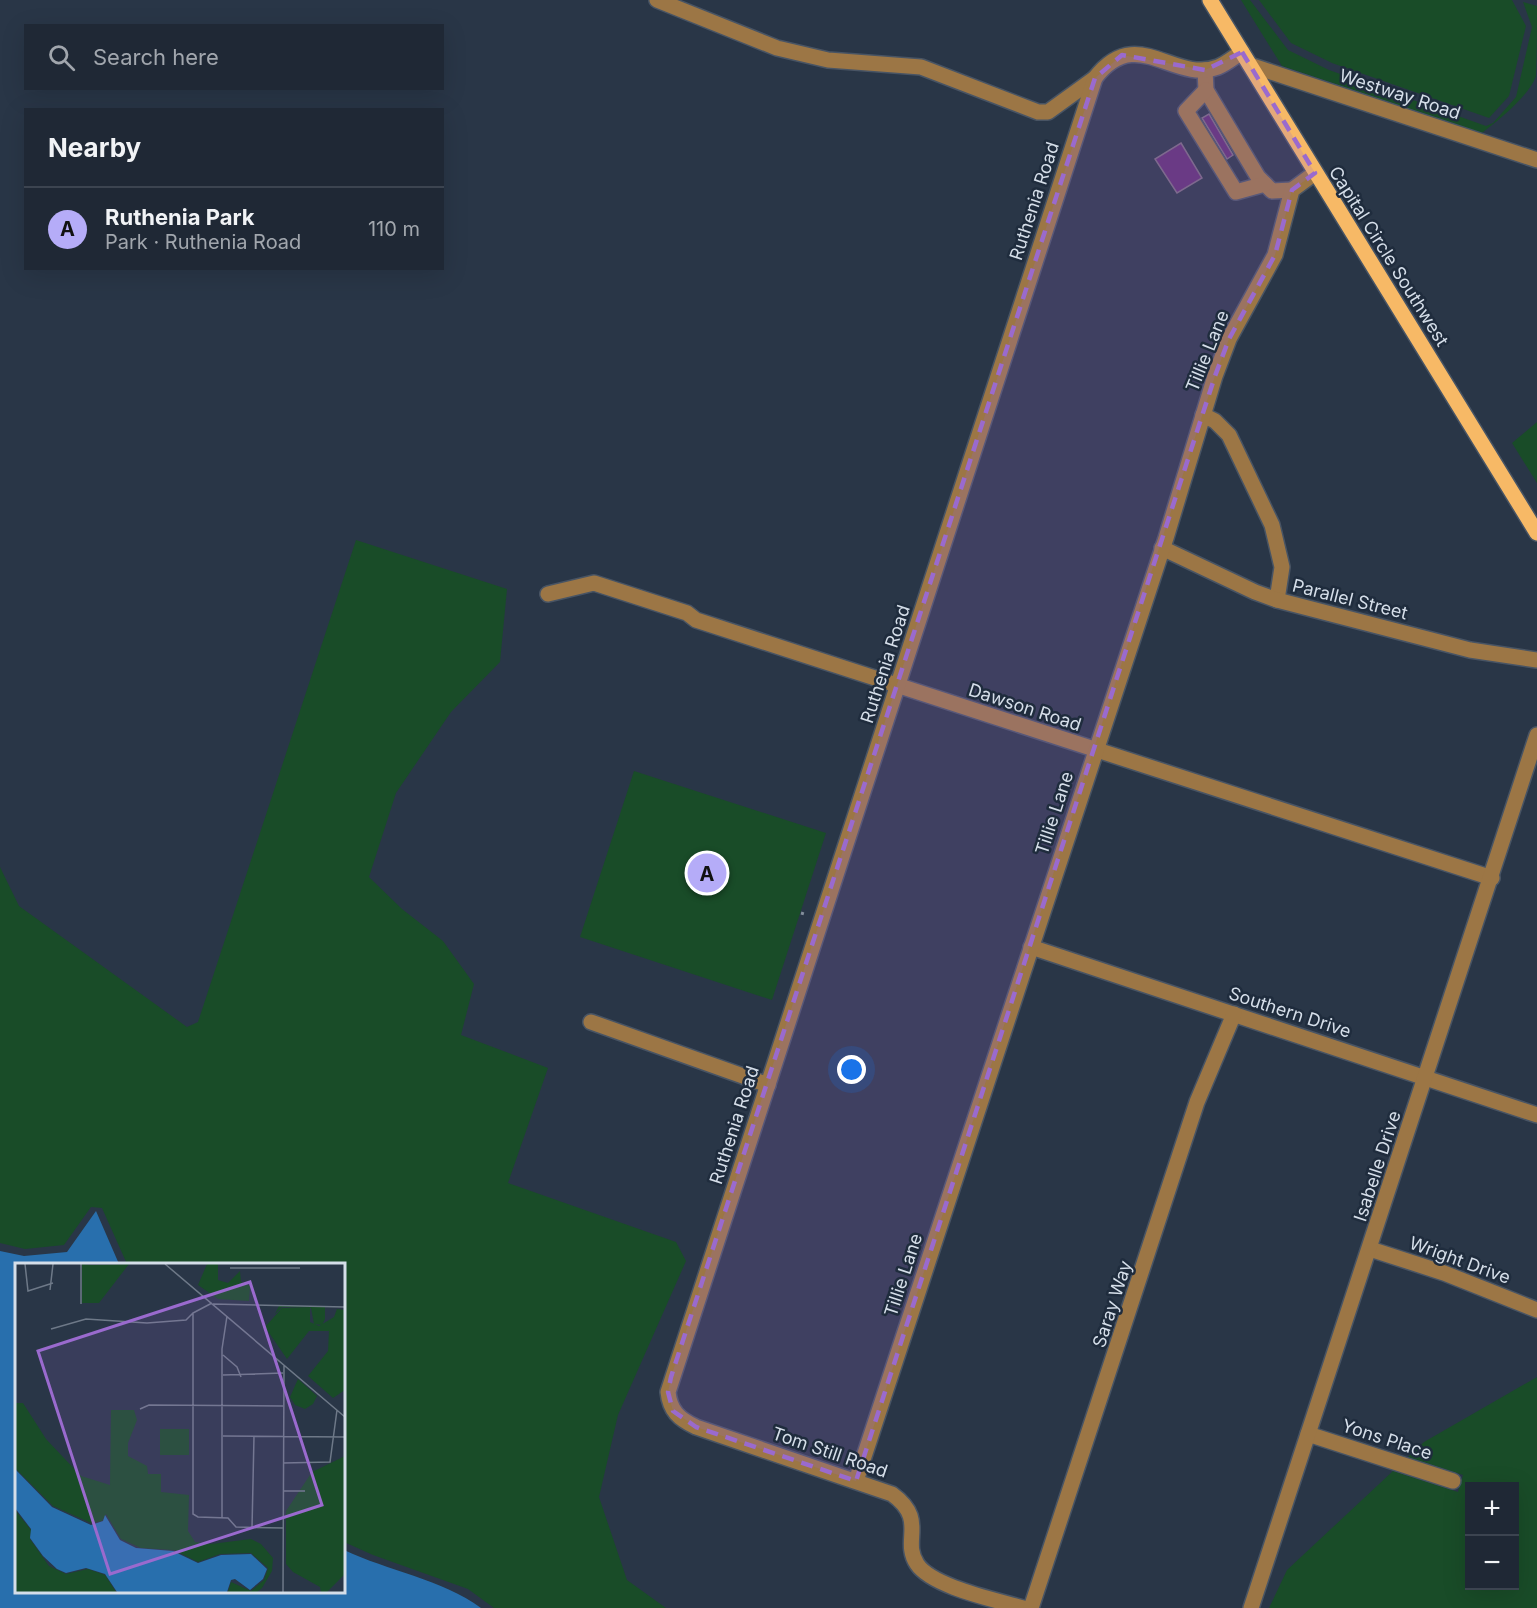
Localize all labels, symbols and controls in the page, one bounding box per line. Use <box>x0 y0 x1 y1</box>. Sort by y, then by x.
search box <box>24 24 444 90</box>
icon: search <box>45 41 78 74</box>
text: Search here <box>93 44 219 70</box>
street label: Westway Road <box>1337 65 1463 123</box>
text: Nearby <box>48 132 141 163</box>
street label: Ruthenia Road <box>1005 139 1063 263</box>
street label: Capital Circle Southwest <box>1325 162 1453 350</box>
text: Ruthenia Park <box>105 204 255 230</box>
text: A <box>60 217 75 241</box>
text: 110 m <box>368 217 420 241</box>
text: Park · Ruthenia Road <box>105 230 301 254</box>
street label: Tillie Lane <box>1181 307 1233 395</box>
street label: Parallel Street <box>1290 575 1410 623</box>
street label: Ruthenia Road <box>856 602 914 726</box>
street label: Dawson Road <box>966 679 1084 735</box>
street label: Tillie Lane <box>1031 769 1077 857</box>
pin: A <box>688 850 726 896</box>
street label: Southern Drive <box>1226 982 1354 1042</box>
your location <box>837 1055 866 1084</box>
street label: Ruthenia Road <box>705 1063 763 1187</box>
street label: Isabelle Drive <box>1349 1108 1405 1224</box>
street label: Tillie Lane <box>880 1231 926 1319</box>
street label: Wright Drive <box>1407 1232 1513 1288</box>
street label: Saray Way <box>1088 1258 1136 1350</box>
inset map <box>15 1263 345 1593</box>
street label: Yons Place <box>1339 1415 1435 1463</box>
street label: Tom Still Road <box>769 1422 891 1482</box>
map controls <box>1465 1482 1519 1590</box>
button: + <box>1465 1482 1519 1536</box>
button: − <box>1465 1536 1519 1590</box>

